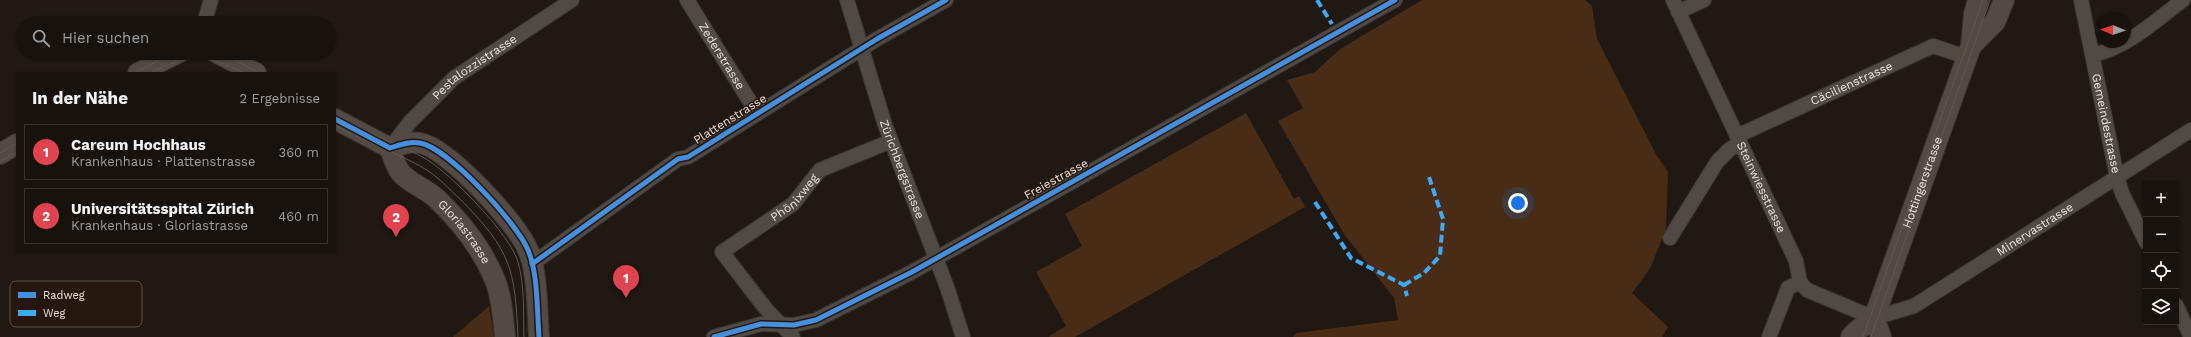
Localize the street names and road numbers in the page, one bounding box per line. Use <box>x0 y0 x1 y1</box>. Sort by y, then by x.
street label: Zederstrasse <box>696 20 748 92</box>
street label: Pestalozzistrasse <box>429 31 519 103</box>
street label: Cäcilienstrasse <box>1808 59 1895 108</box>
street label: Gemeindestrasse <box>2089 72 2123 175</box>
street label: Plattenstrasse <box>691 91 769 147</box>
street label: Zürichbergstrasse <box>877 118 927 221</box>
street label: Hottingerstrasse <box>1900 135 1945 230</box>
street label: Steinwiesstrasse <box>1734 139 1789 235</box>
street label: Freiestrasse <box>1022 156 1091 202</box>
street label: Phönixweg <box>768 171 822 224</box>
street label: Gloriastrasse <box>435 197 493 266</box>
street label: Minervastrasse <box>1994 200 2076 259</box>

